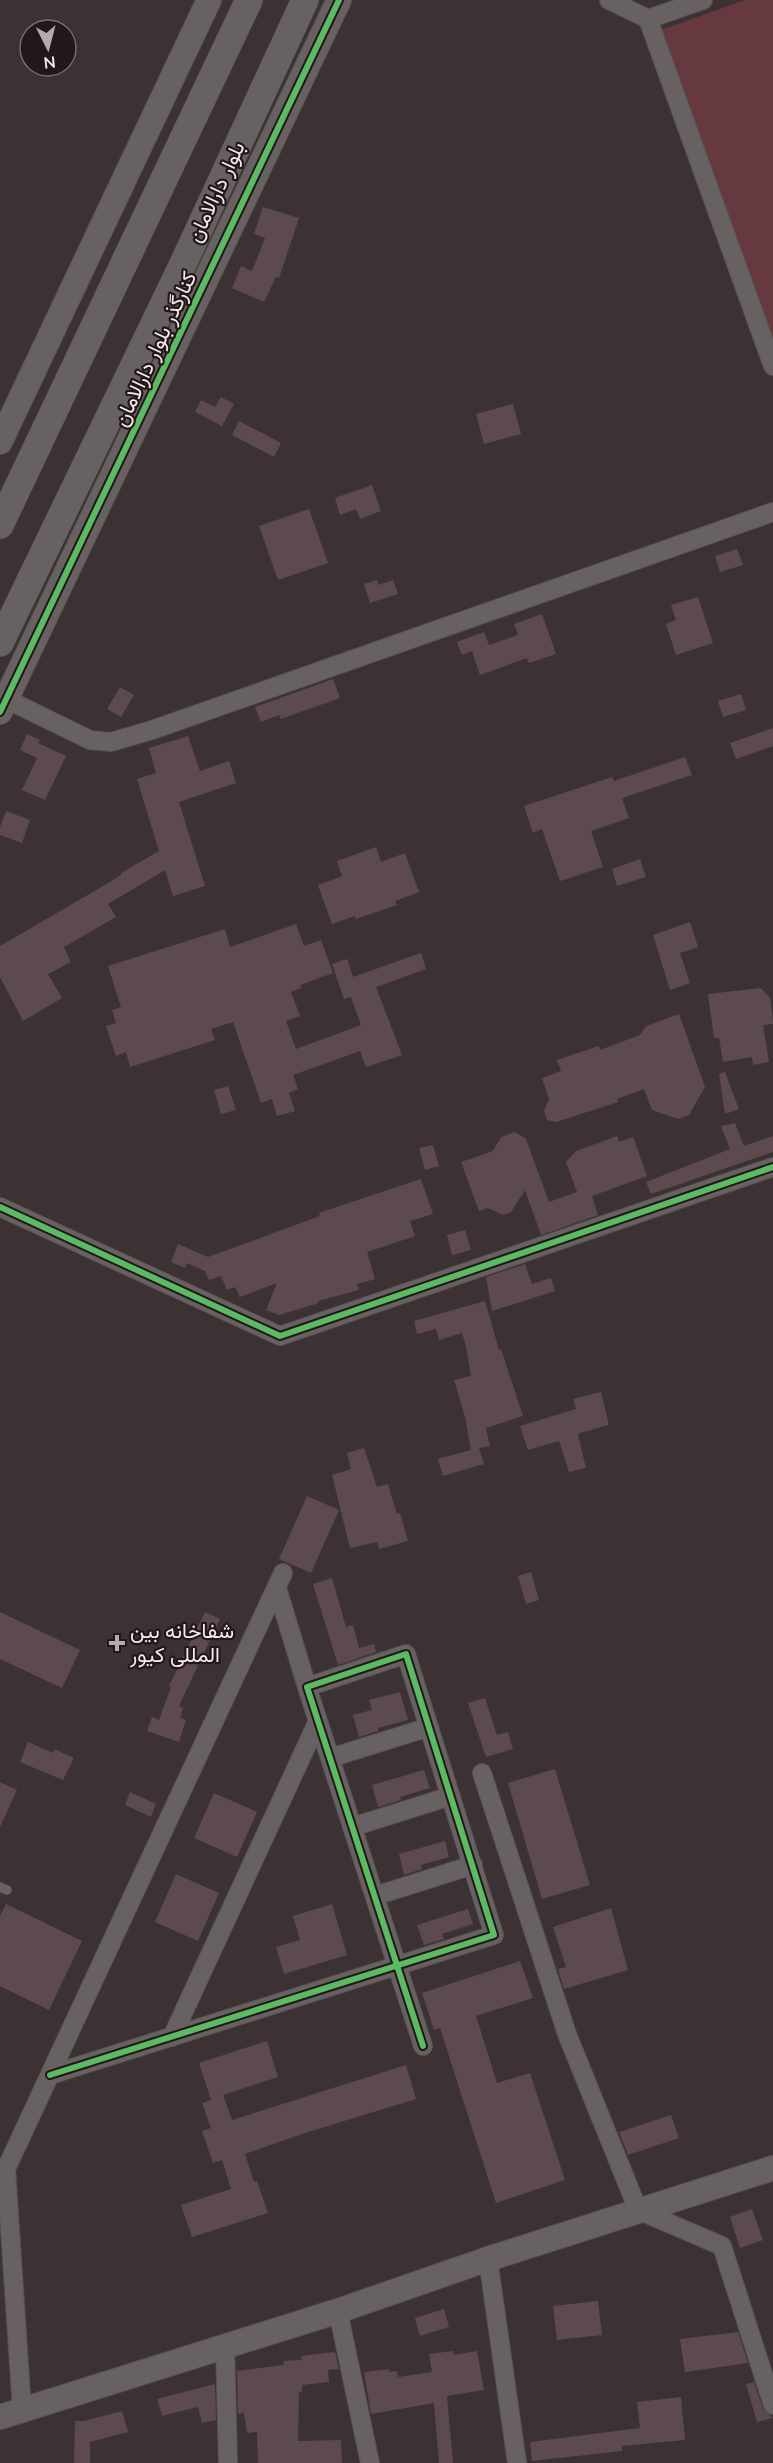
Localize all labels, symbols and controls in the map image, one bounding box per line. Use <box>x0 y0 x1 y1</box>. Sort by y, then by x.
north arrow <box>18 18 78 78</box>
text: N <box>42 50 57 73</box>
street label: بلوار دارالامان <box>180 137 252 247</box>
street label: کنارگذر بلوار دارالامان <box>107 267 203 431</box>
place label: شفاخانه بین المللی کیور <box>129 1617 234 1669</box>
marker: شفاخانه بین المللی کیور <box>108 1634 126 1652</box>

